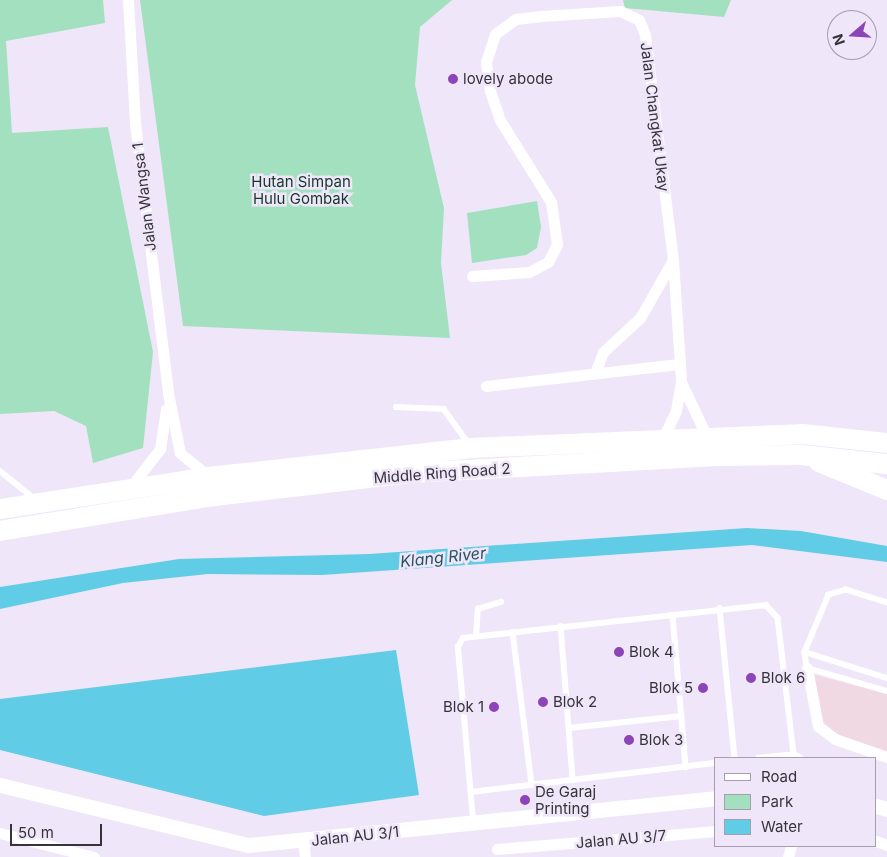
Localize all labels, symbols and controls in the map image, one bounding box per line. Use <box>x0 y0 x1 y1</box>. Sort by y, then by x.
north arrow <box>827 10 877 60</box>
text: N <box>829 32 848 48</box>
street label: Jalan Changkat Ukay <box>637 41 673 193</box>
place label: lovely abode <box>463 70 553 88</box>
marker: lovely abode <box>447 73 459 85</box>
street label: Jalan Wangsa 1 <box>128 142 160 252</box>
park label: Hutan Simpan Hulu Gombak <box>251 172 351 207</box>
street label: Middle Ring Road 2 <box>373 459 511 487</box>
water label: Klang River <box>399 543 487 571</box>
place label: Blok 4 <box>629 643 674 661</box>
marker: Blok 4 <box>613 646 625 658</box>
place label: Blok 6 <box>761 669 805 687</box>
marker: Blok 6 <box>745 672 757 684</box>
place label: Blok 5 <box>649 679 693 697</box>
marker: Blok 5 <box>697 682 709 694</box>
place label: Blok 2 <box>553 693 597 711</box>
marker: Blok 2 <box>537 696 549 708</box>
place label: Blok 1 <box>443 698 484 716</box>
marker: Blok 1 <box>488 701 500 713</box>
place label: Blok 3 <box>639 731 683 749</box>
marker: Blok 3 <box>623 734 635 746</box>
legend <box>714 757 877 847</box>
text: Road <box>761 767 797 786</box>
place label: De Garaj Printing <box>535 782 596 817</box>
text: Park <box>761 792 793 811</box>
marker: De Garaj Printing <box>519 794 531 806</box>
scale bar <box>12 814 105 846</box>
text: Water <box>761 817 803 836</box>
street label: Jalan AU 3/1 <box>310 822 400 850</box>
text: 50 m <box>18 823 54 842</box>
street label: Jalan AU 3/7 <box>575 826 667 852</box>

